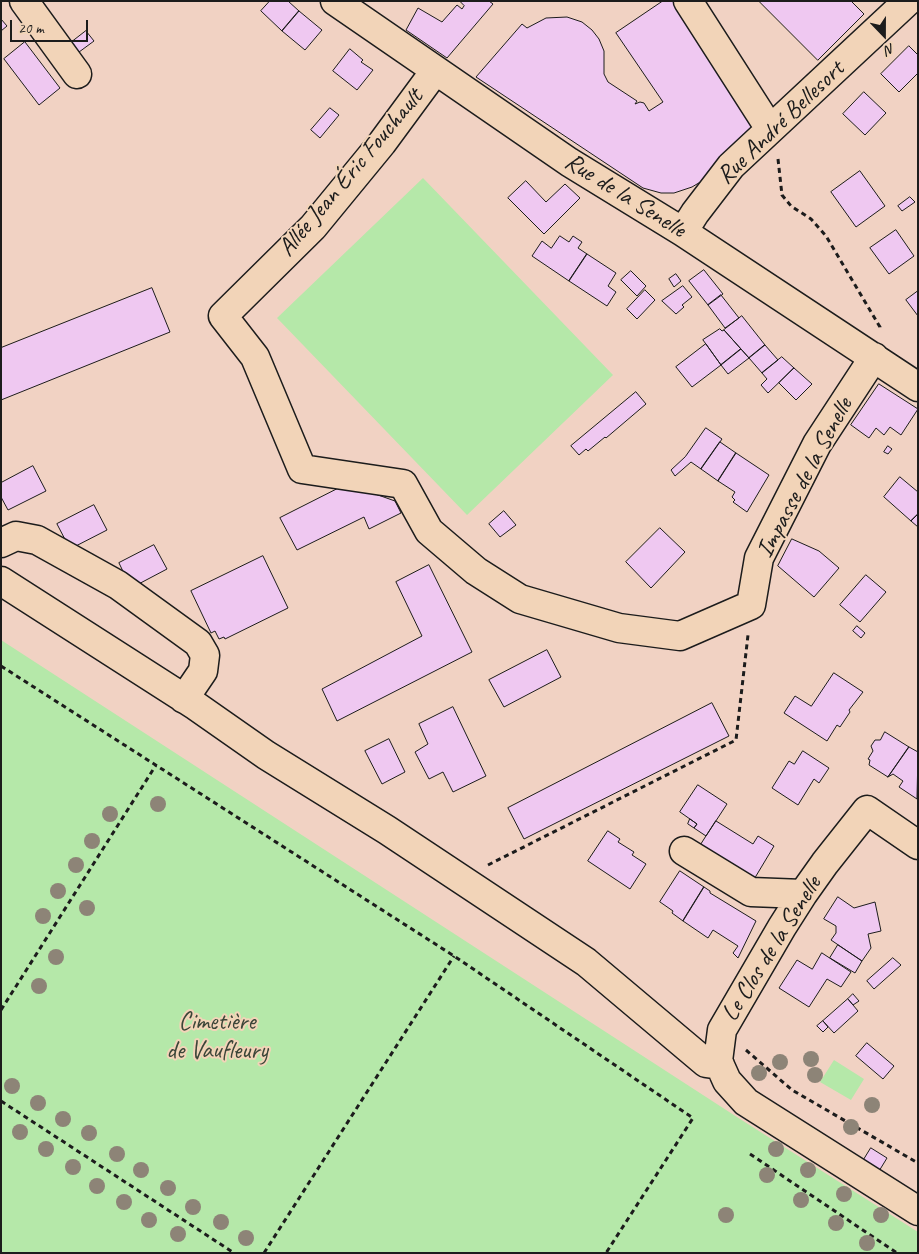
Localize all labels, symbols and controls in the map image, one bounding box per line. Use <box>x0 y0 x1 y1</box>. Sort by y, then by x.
scale bar <box>12 10 90 42</box>
north arrow <box>859 10 909 60</box>
text: 20 m <box>18 19 44 38</box>
text: N <box>883 40 897 59</box>
street label: Rue André Bellesort <box>711 55 851 191</box>
street label: Allée Jean Éric Fouchault <box>272 83 430 263</box>
street label: Rue de la Senelle <box>559 147 691 245</box>
street label: Impasse de la Senelle <box>750 393 860 563</box>
street label: Le Clos de la Senelle <box>715 871 829 1027</box>
park label: Cimetière de Vaufleury <box>166 1007 268 1066</box>

